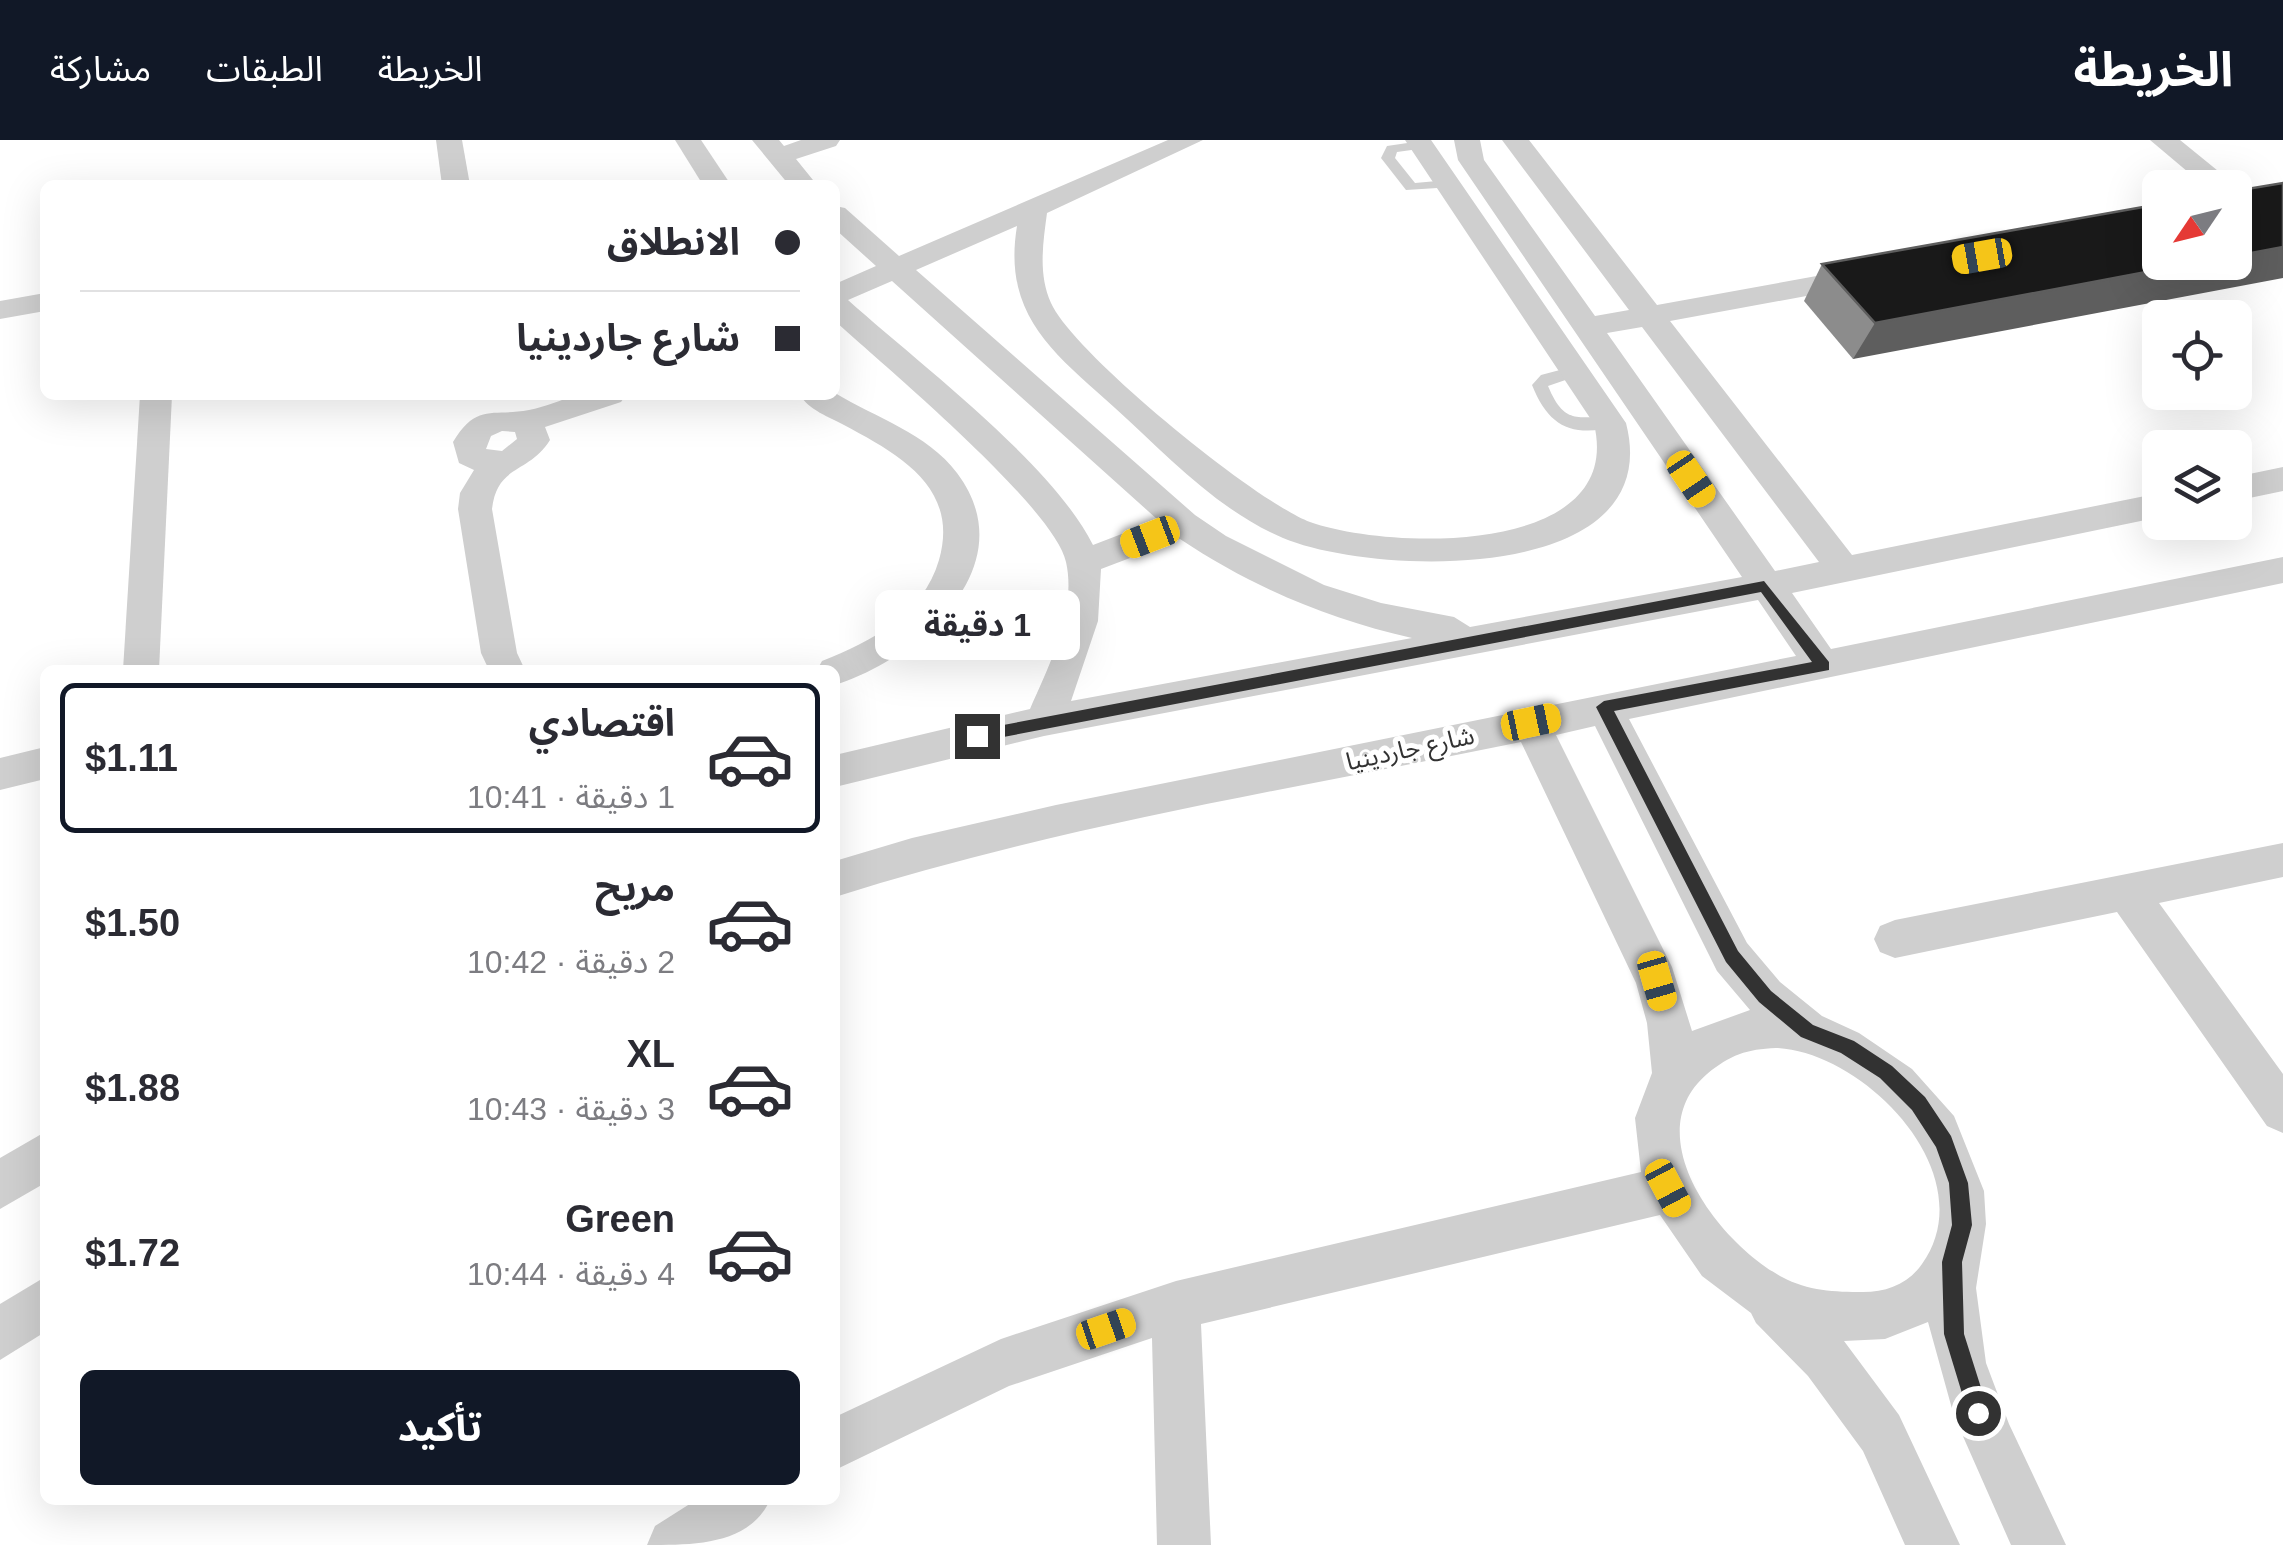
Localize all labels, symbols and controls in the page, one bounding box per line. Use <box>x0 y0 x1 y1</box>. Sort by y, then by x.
text: الخريطة <box>2074 43 2233 96</box>
text: مشاركة <box>50 49 151 88</box>
text: الطبقات <box>206 49 323 88</box>
text: الخريطة <box>378 49 483 88</box>
north arrow <box>2142 170 2252 280</box>
map controls <box>2142 170 2252 540</box>
text: الانطلاق <box>607 221 740 263</box>
car <box>1950 236 2014 276</box>
button: locate <box>2142 300 2252 410</box>
text: شارع جاردينيا <box>516 317 740 359</box>
button: layers <box>2142 430 2252 540</box>
car <box>1662 446 1720 512</box>
car <box>1117 512 1183 562</box>
callout: 1 دقيقة <box>874 591 1080 661</box>
text: 1 دقيقة <box>924 607 1031 643</box>
car <box>1499 701 1563 743</box>
text: اقتصادي <box>529 702 675 744</box>
icon: car <box>705 713 795 803</box>
route end <box>955 714 1000 759</box>
street label: شارع جاردينيا <box>1343 721 1478 780</box>
text: $1.11 <box>85 737 178 779</box>
text: 1 دقيقة · 10:41 <box>467 779 675 815</box>
text: مريح <box>595 867 675 909</box>
icon: car <box>705 878 795 968</box>
text: $1.50 <box>85 902 180 944</box>
text: 2 دقيقة · 10:42 <box>467 944 675 980</box>
car <box>1634 948 1680 1014</box>
text: XL <box>626 1033 675 1075</box>
icon: car <box>705 1043 795 1133</box>
text: $1.88 <box>85 1067 180 1109</box>
text: 3 دقيقة · 10:43 <box>467 1091 675 1127</box>
car <box>1641 1154 1695 1222</box>
text: Green <box>565 1198 675 1240</box>
icon: car <box>705 1208 795 1298</box>
text: $1.72 <box>85 1232 180 1274</box>
text: 4 دقيقة · 10:44 <box>467 1256 675 1292</box>
car <box>1073 1305 1139 1353</box>
button: تأكيد <box>80 1370 800 1485</box>
route start <box>1956 1391 2001 1436</box>

